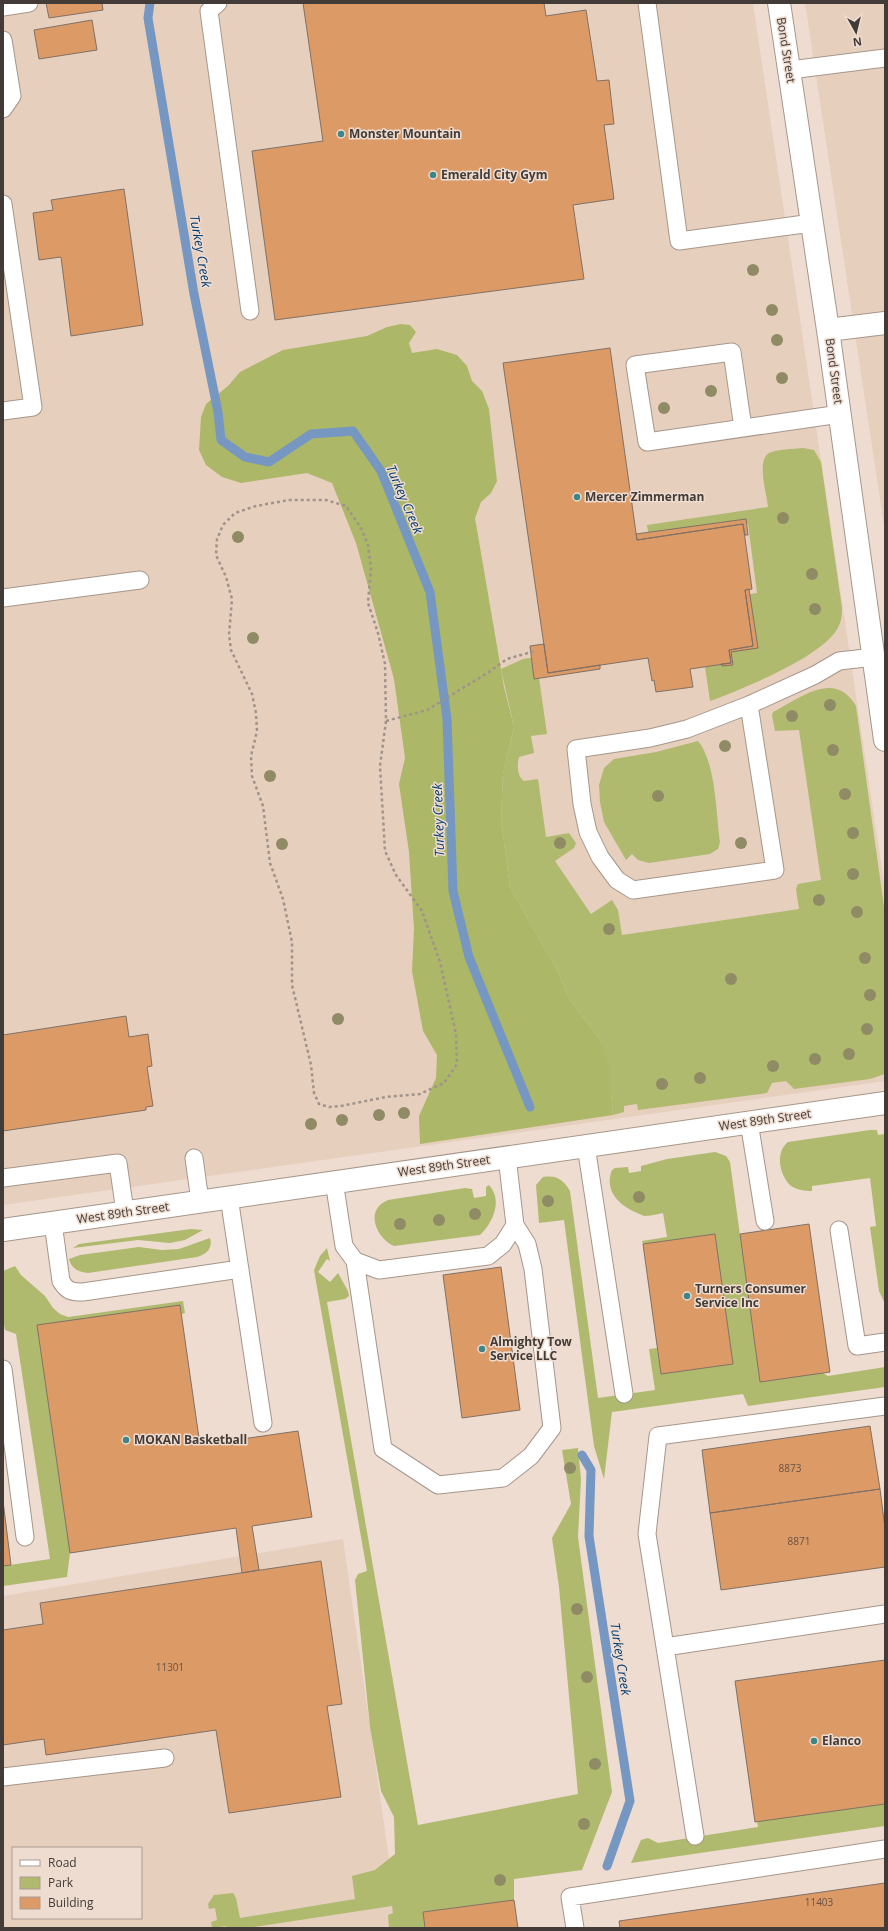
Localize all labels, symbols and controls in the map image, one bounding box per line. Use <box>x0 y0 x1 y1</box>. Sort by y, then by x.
north arrow <box>836 12 876 52</box>
street label: Bond Street <box>773 16 800 84</box>
text: N <box>852 34 863 50</box>
place label: Monster Mountain <box>349 125 461 142</box>
marker: Monster Mountain <box>336 129 346 139</box>
place label: Emerald City Gym <box>441 166 547 183</box>
marker: Emerald City Gym <box>428 170 438 180</box>
water label: Turkey Creek <box>186 213 216 289</box>
street label: Bond Street <box>821 337 848 405</box>
water label: Turkey Creek <box>382 462 428 537</box>
place label: Mercer Zimmerman <box>585 488 704 505</box>
marker: Mercer Zimmerman <box>572 492 582 502</box>
water label: Turkey Creek <box>428 782 448 857</box>
street label: West 89th Street <box>718 1105 812 1134</box>
street label: West 89th Street <box>397 1151 491 1180</box>
street label: West 89th Street <box>76 1198 170 1227</box>
place label: Turners Consumer Service Inc <box>695 1280 806 1311</box>
marker: Turners Consumer Service Inc <box>682 1291 692 1301</box>
place label: Almighty Tow Service LLC <box>490 1333 573 1364</box>
marker: Almighty Tow Service LLC <box>477 1344 487 1354</box>
place label: MOKAN Basketball <box>134 1431 247 1448</box>
marker: MOKAN Basketball <box>121 1435 131 1445</box>
house number: 8873 <box>779 1461 802 1475</box>
house number: 8871 <box>788 1534 810 1548</box>
water label: Turkey Creek <box>606 1621 636 1697</box>
house number: 11301 <box>156 1660 184 1674</box>
place label: Elanco <box>822 1732 861 1749</box>
marker: Elanco <box>809 1736 819 1746</box>
legend <box>12 1847 142 1919</box>
text: Road <box>48 1854 77 1871</box>
text: Park <box>48 1874 74 1891</box>
text: Building <box>48 1894 94 1911</box>
house number: 11403 <box>805 1895 834 1909</box>

